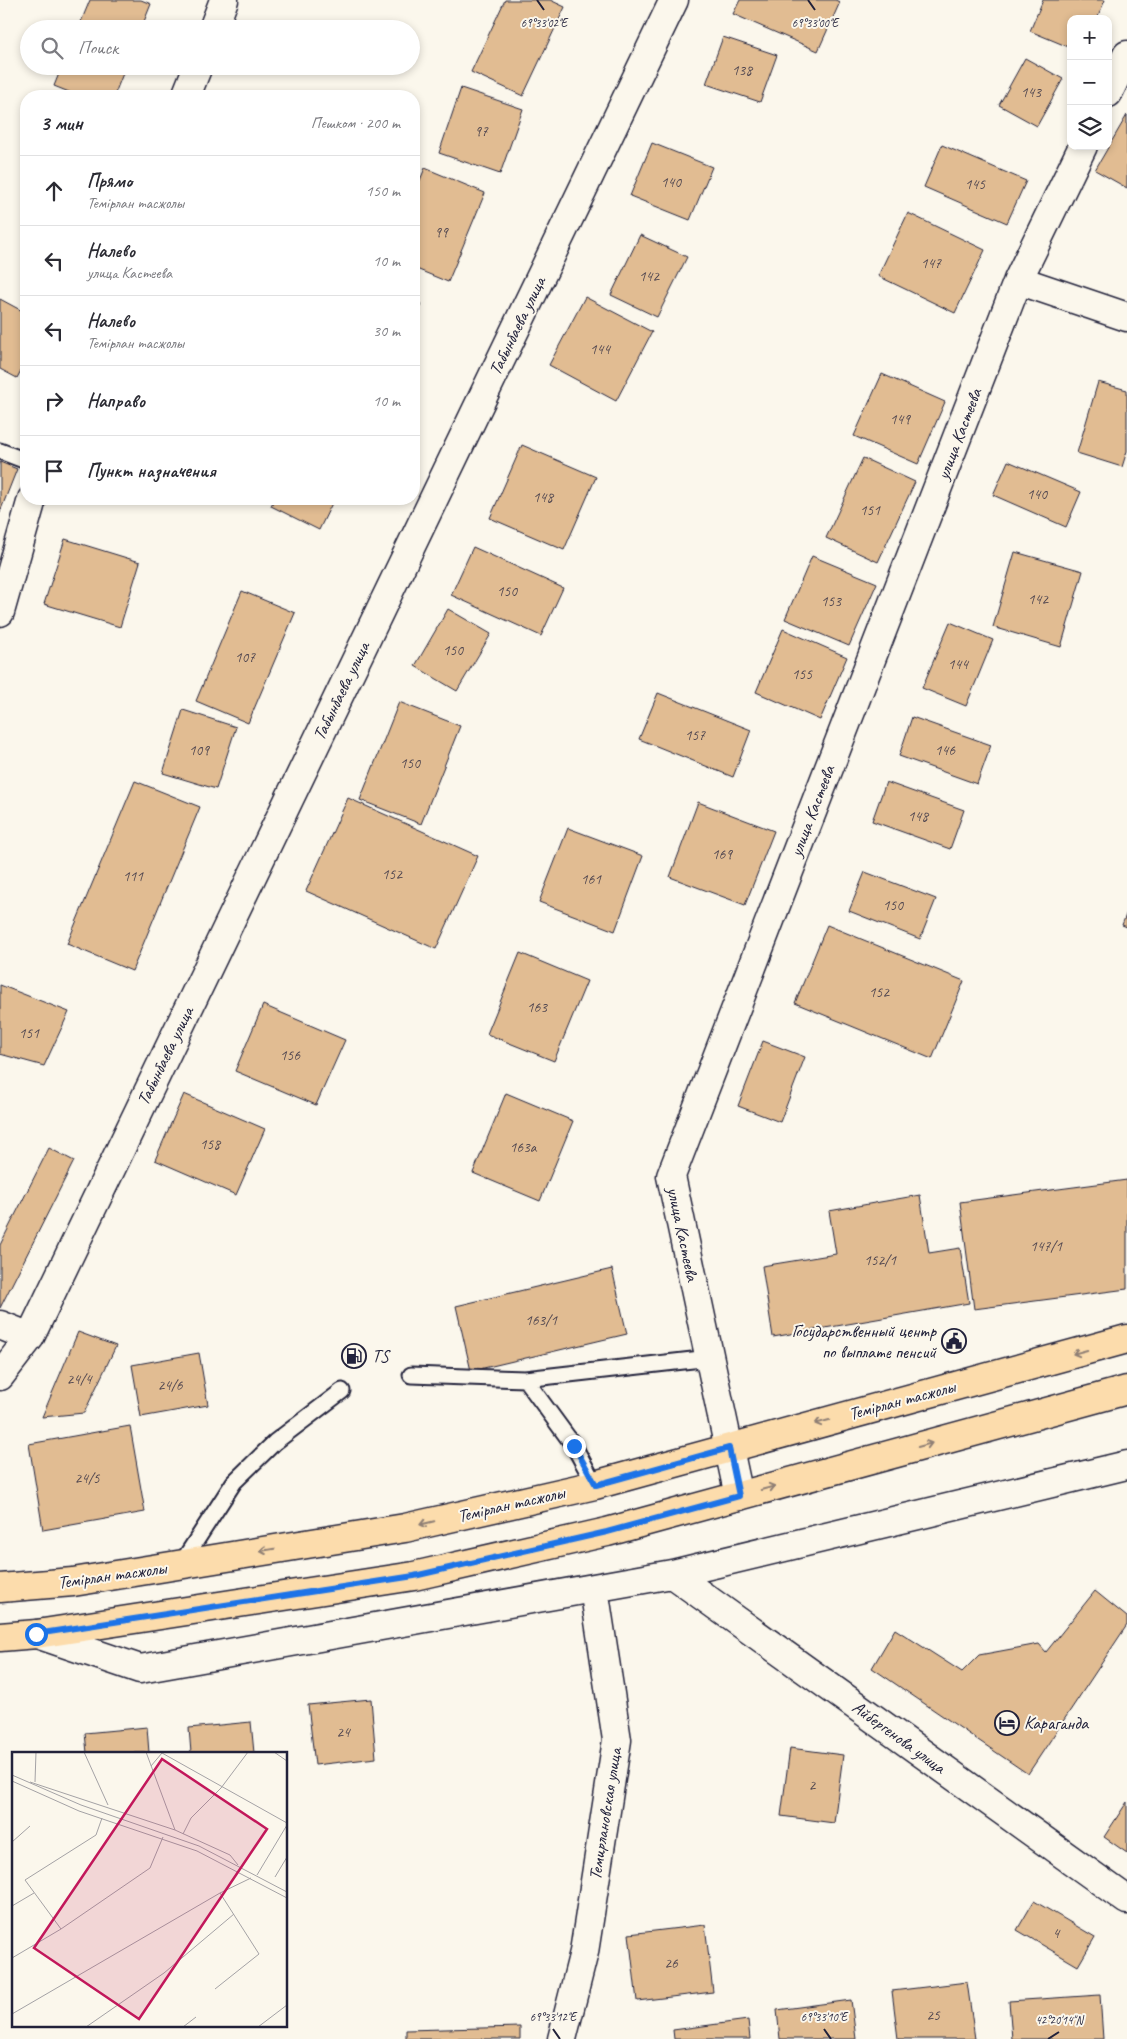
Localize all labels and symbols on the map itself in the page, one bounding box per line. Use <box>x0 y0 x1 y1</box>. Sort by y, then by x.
text: 69°33'02"E <box>521 15 569 31</box>
text: 69°33'00"E <box>792 15 840 31</box>
house number: 138 <box>732 61 753 80</box>
house number: 143 <box>1021 83 1042 102</box>
house number: 97 <box>474 122 489 141</box>
house number: 140 <box>661 173 682 192</box>
house number: 145 <box>965 175 986 194</box>
house number: 99 <box>434 223 449 242</box>
house number: 147 <box>921 254 942 273</box>
house number: 142 <box>639 267 660 286</box>
street label: Табынбаева улица <box>484 272 551 379</box>
house number: 144 <box>590 340 611 359</box>
street label: улица Кастеева <box>931 384 987 484</box>
house number: 149 <box>890 410 911 429</box>
house number: 140 <box>1027 485 1048 504</box>
house number: 148 <box>533 488 554 507</box>
house number: 151 <box>860 501 881 520</box>
house number: 150 <box>497 582 518 601</box>
house number: 142 <box>1028 590 1049 609</box>
house number: 153 <box>821 592 842 611</box>
street label: Табынбаева улица <box>308 637 375 744</box>
house number: 150 <box>443 641 464 660</box>
house number: 107 <box>235 648 256 667</box>
house number: 144 <box>948 655 969 674</box>
house number: 155 <box>792 665 813 684</box>
house number: 157 <box>685 726 706 745</box>
house number: 109 <box>189 741 210 760</box>
house number: 146 <box>935 741 956 760</box>
house number: 150 <box>400 754 421 773</box>
street label: улица Кастеева <box>784 761 840 861</box>
house number: 148 <box>908 807 929 826</box>
house number: 169 <box>712 845 733 864</box>
house number: 152 <box>382 865 403 884</box>
house number: 111 <box>123 867 144 886</box>
house number: 161 <box>581 870 602 889</box>
house number: 150 <box>883 896 904 915</box>
house number: 152 <box>869 983 890 1002</box>
house number: 163 <box>527 998 548 1017</box>
street label: Табынбаева улица <box>132 1002 199 1109</box>
house number: 151 <box>19 1024 40 1043</box>
house number: 156 <box>280 1046 301 1065</box>
house number: 158 <box>200 1135 221 1154</box>
house number: 163а <box>510 1138 538 1157</box>
street label: улица Кастеева <box>662 1184 704 1284</box>
house number: 147/1 <box>1030 1237 1063 1256</box>
house number: 152/1 <box>864 1251 897 1270</box>
house number: 163/1 <box>525 1311 558 1330</box>
place label: Государственный центр по выплате пенсий <box>792 1320 937 1363</box>
public building icon: Государственный центр по выплате пенсий <box>941 1328 967 1354</box>
fuel station icon: TS <box>341 1343 367 1369</box>
place label: TS <box>372 1345 391 1367</box>
one-way arrow <box>1072 1347 1088 1357</box>
house number: 24/4 <box>66 1370 93 1389</box>
street label: Темірлан тасжолы <box>846 1375 959 1425</box>
house number: 24/6 <box>157 1376 184 1395</box>
one-way arrow <box>814 1418 830 1428</box>
route end <box>563 1435 586 1458</box>
one-way arrow <box>917 1440 933 1449</box>
house number: 24/5 <box>74 1469 101 1488</box>
street label: Темірлан тасжолы <box>455 1481 568 1527</box>
one-way arrow <box>760 1483 776 1492</box>
one-way arrow <box>420 1519 436 1528</box>
one-way arrow <box>259 1546 275 1556</box>
street label: Темірлан тасжолы <box>56 1556 169 1593</box>
route start <box>25 1623 48 1646</box>
street label: Айбергенова улица <box>848 1696 951 1779</box>
hotel icon: Караганда <box>994 1710 1020 1736</box>
place label: Караганда <box>1024 1712 1089 1734</box>
house number: 24 <box>336 1723 351 1742</box>
street label: Темирлановская улица <box>584 1745 627 1882</box>
inset map <box>12 1752 288 2026</box>
house number: 2 <box>809 1776 817 1795</box>
house number: 4 <box>1053 1924 1061 1943</box>
house number: 26 <box>664 1954 679 1973</box>
house number: 25 <box>926 2006 941 2025</box>
text: 69°33'12"E <box>530 2009 578 2025</box>
text: 69°33'10"E <box>801 2009 849 2025</box>
text: 42°20'14"N <box>1035 2012 1084 2028</box>

